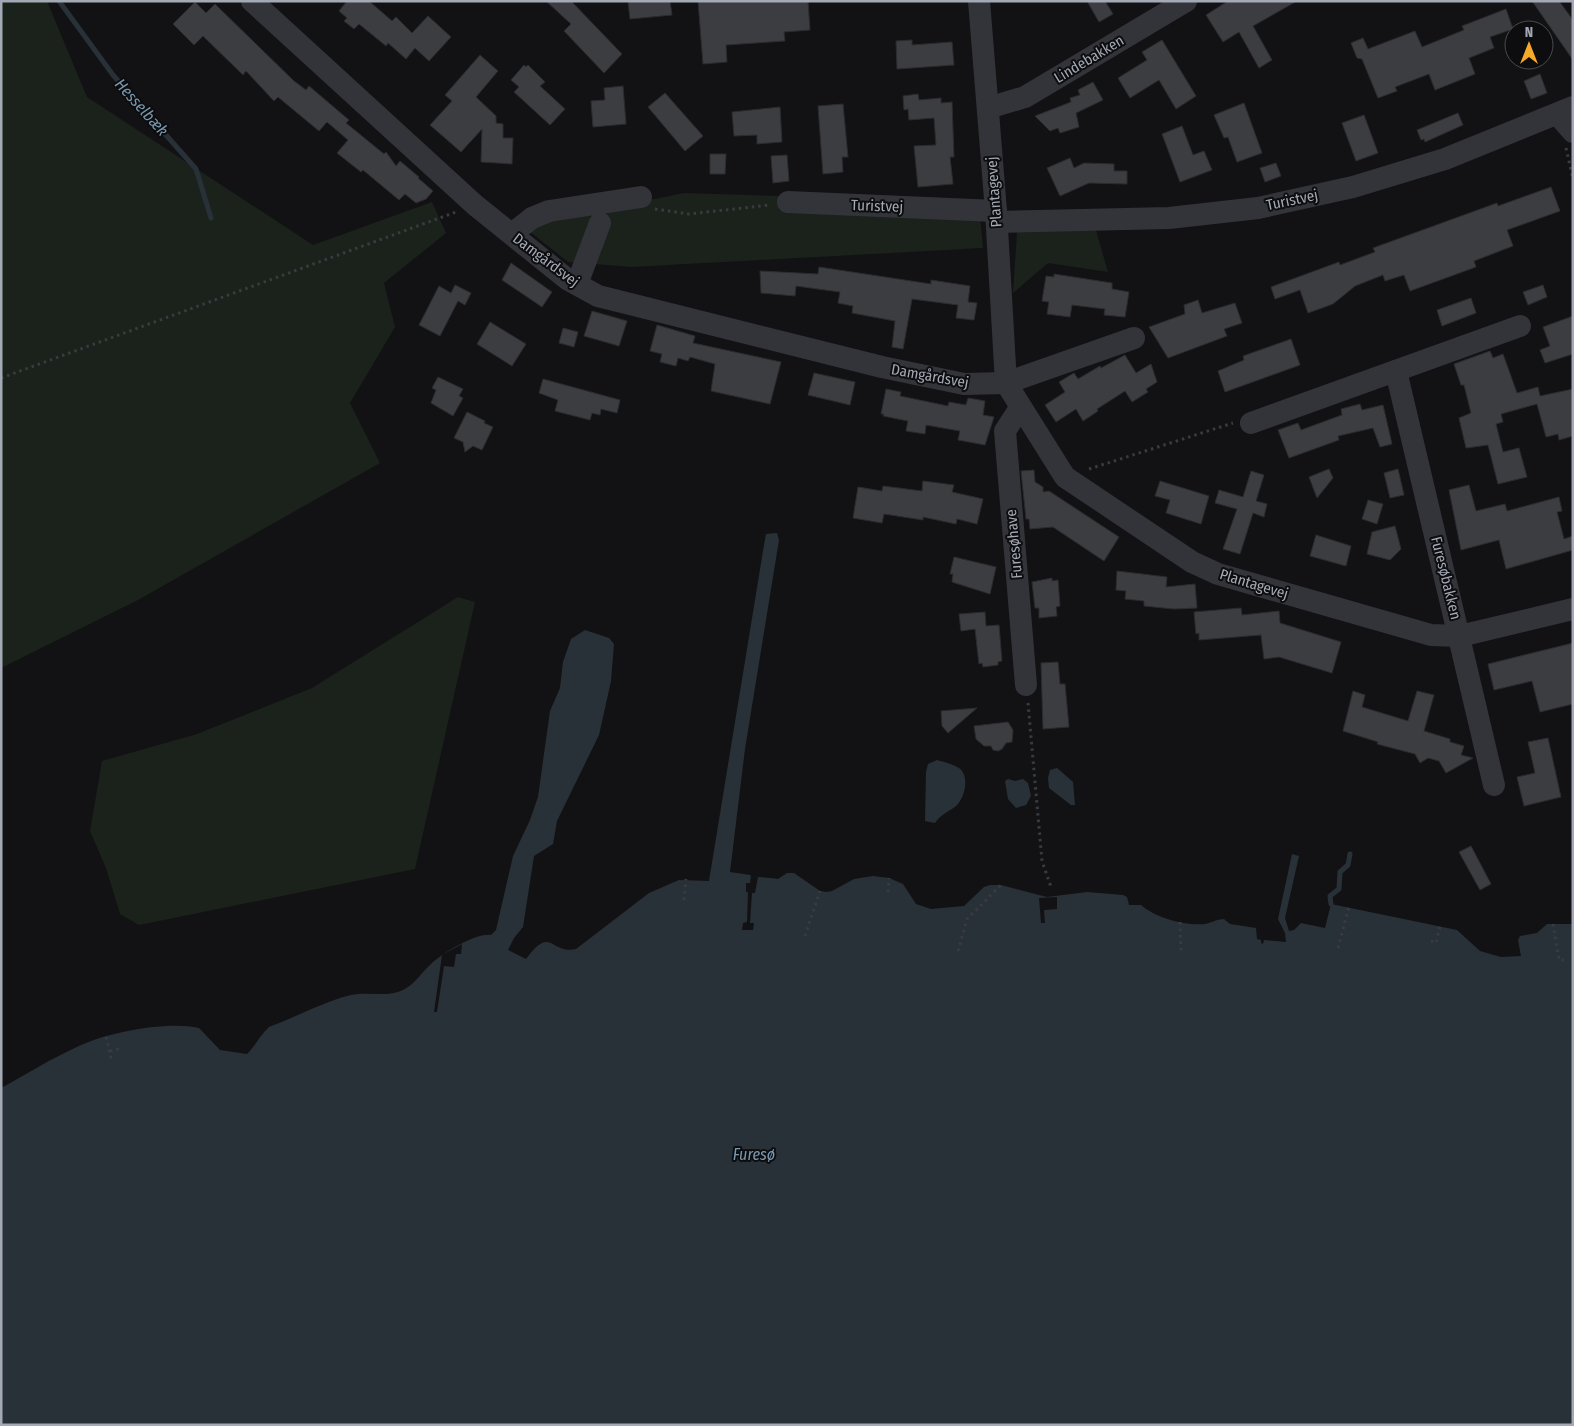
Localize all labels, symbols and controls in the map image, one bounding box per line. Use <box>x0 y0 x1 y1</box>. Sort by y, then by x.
north arrow <box>1504 20 1554 70</box>
text: N <box>1525 24 1533 41</box>
street label: Lindebakken <box>1051 31 1127 87</box>
water label: Hesselbæk <box>111 75 172 140</box>
street label: Plantagevej <box>983 156 1005 228</box>
street label: Turistvej <box>1265 186 1319 214</box>
street label: Turistvej <box>851 196 903 216</box>
street label: Damgårdsvej <box>509 229 583 291</box>
street label: Damgårdsvej <box>890 360 970 392</box>
street label: Furesøhave <box>1002 509 1026 579</box>
street label: Furesøbakken <box>1427 535 1465 621</box>
street label: Plantagevej <box>1218 565 1290 603</box>
water label: Furesø <box>733 1145 775 1164</box>

